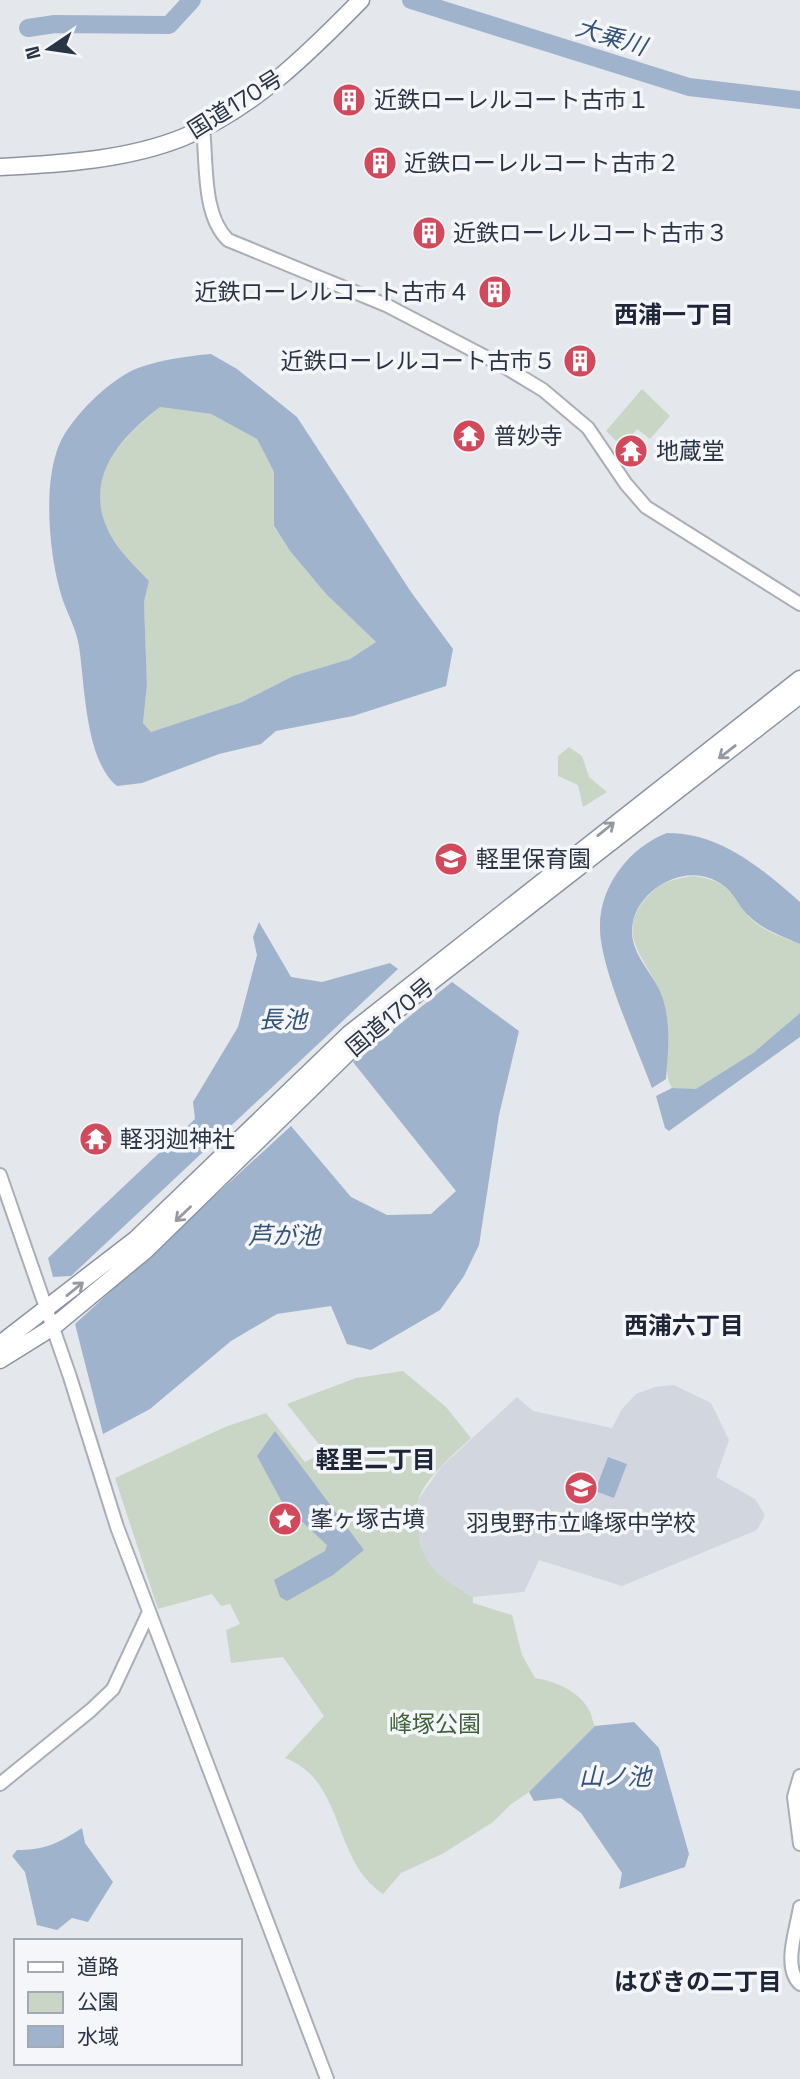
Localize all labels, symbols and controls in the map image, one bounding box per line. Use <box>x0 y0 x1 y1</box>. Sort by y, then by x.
water label: 大乗川 <box>572 11 653 63</box>
north arrow <box>14 14 84 84</box>
text: N <box>19 44 47 62</box>
street label: 国道170号 <box>182 63 288 145</box>
building icon: 近鉄ローレルコート古市１ <box>330 81 368 119</box>
place label: 近鉄ローレルコート古市１ <box>374 85 650 115</box>
building icon: 近鉄ローレルコート古市２ <box>361 144 399 182</box>
place label: 近鉄ローレルコート古市２ <box>404 148 680 178</box>
building icon: 近鉄ローレルコート古市３ <box>410 214 448 252</box>
place label: 近鉄ローレルコート古市３ <box>453 218 729 248</box>
building icon: 近鉄ローレルコート古市４ <box>476 273 514 311</box>
place label: 近鉄ローレルコート古市４ <box>194 277 470 307</box>
district label: 西浦一丁目 <box>614 299 734 330</box>
building icon: 近鉄ローレルコート古市５ <box>561 342 599 380</box>
place label: 近鉄ローレルコート古市５ <box>280 346 556 376</box>
temple icon: 普妙寺 <box>450 417 488 455</box>
place label: 普妙寺 <box>494 421 563 451</box>
temple icon: 地蔵堂 <box>612 432 650 470</box>
place label: 地蔵堂 <box>656 436 725 466</box>
one-way arrow <box>718 744 736 759</box>
one-way arrow <box>596 821 614 837</box>
school or university icon: 軽里保育園 <box>432 840 470 878</box>
place label: 軽里保育園 <box>476 844 591 874</box>
street label: 国道170号 <box>340 971 440 1063</box>
water label: 長池 <box>259 1004 309 1035</box>
temple icon: 軽羽迦神社 <box>77 1120 115 1158</box>
place label: 軽羽迦神社 <box>120 1124 235 1154</box>
one-way arrow <box>175 1206 192 1223</box>
water label: 芦が池 <box>248 1220 322 1251</box>
one-way arrow <box>65 1281 83 1297</box>
district label: 西浦六丁目 <box>624 1310 744 1341</box>
district label: 軽里二丁目 <box>316 1444 436 1475</box>
school or university icon: 羽曳野市立峰塚中学校 <box>562 1469 600 1507</box>
place icon: 峯ヶ塚古墳 <box>266 1500 304 1538</box>
place label: 峯ヶ塚古墳 <box>310 1504 425 1534</box>
place label: 羽曳野市立峰塚中学校 <box>466 1508 696 1538</box>
park label: 峰塚公園 <box>389 1709 481 1739</box>
water label: 山ノ池 <box>579 1761 653 1792</box>
legend <box>14 1939 242 2065</box>
text: 道路 <box>77 1953 119 1980</box>
district label: はびきの二丁目 <box>614 1966 782 1997</box>
text: 公園 <box>77 1988 119 2015</box>
text: 水域 <box>77 2023 119 2050</box>

